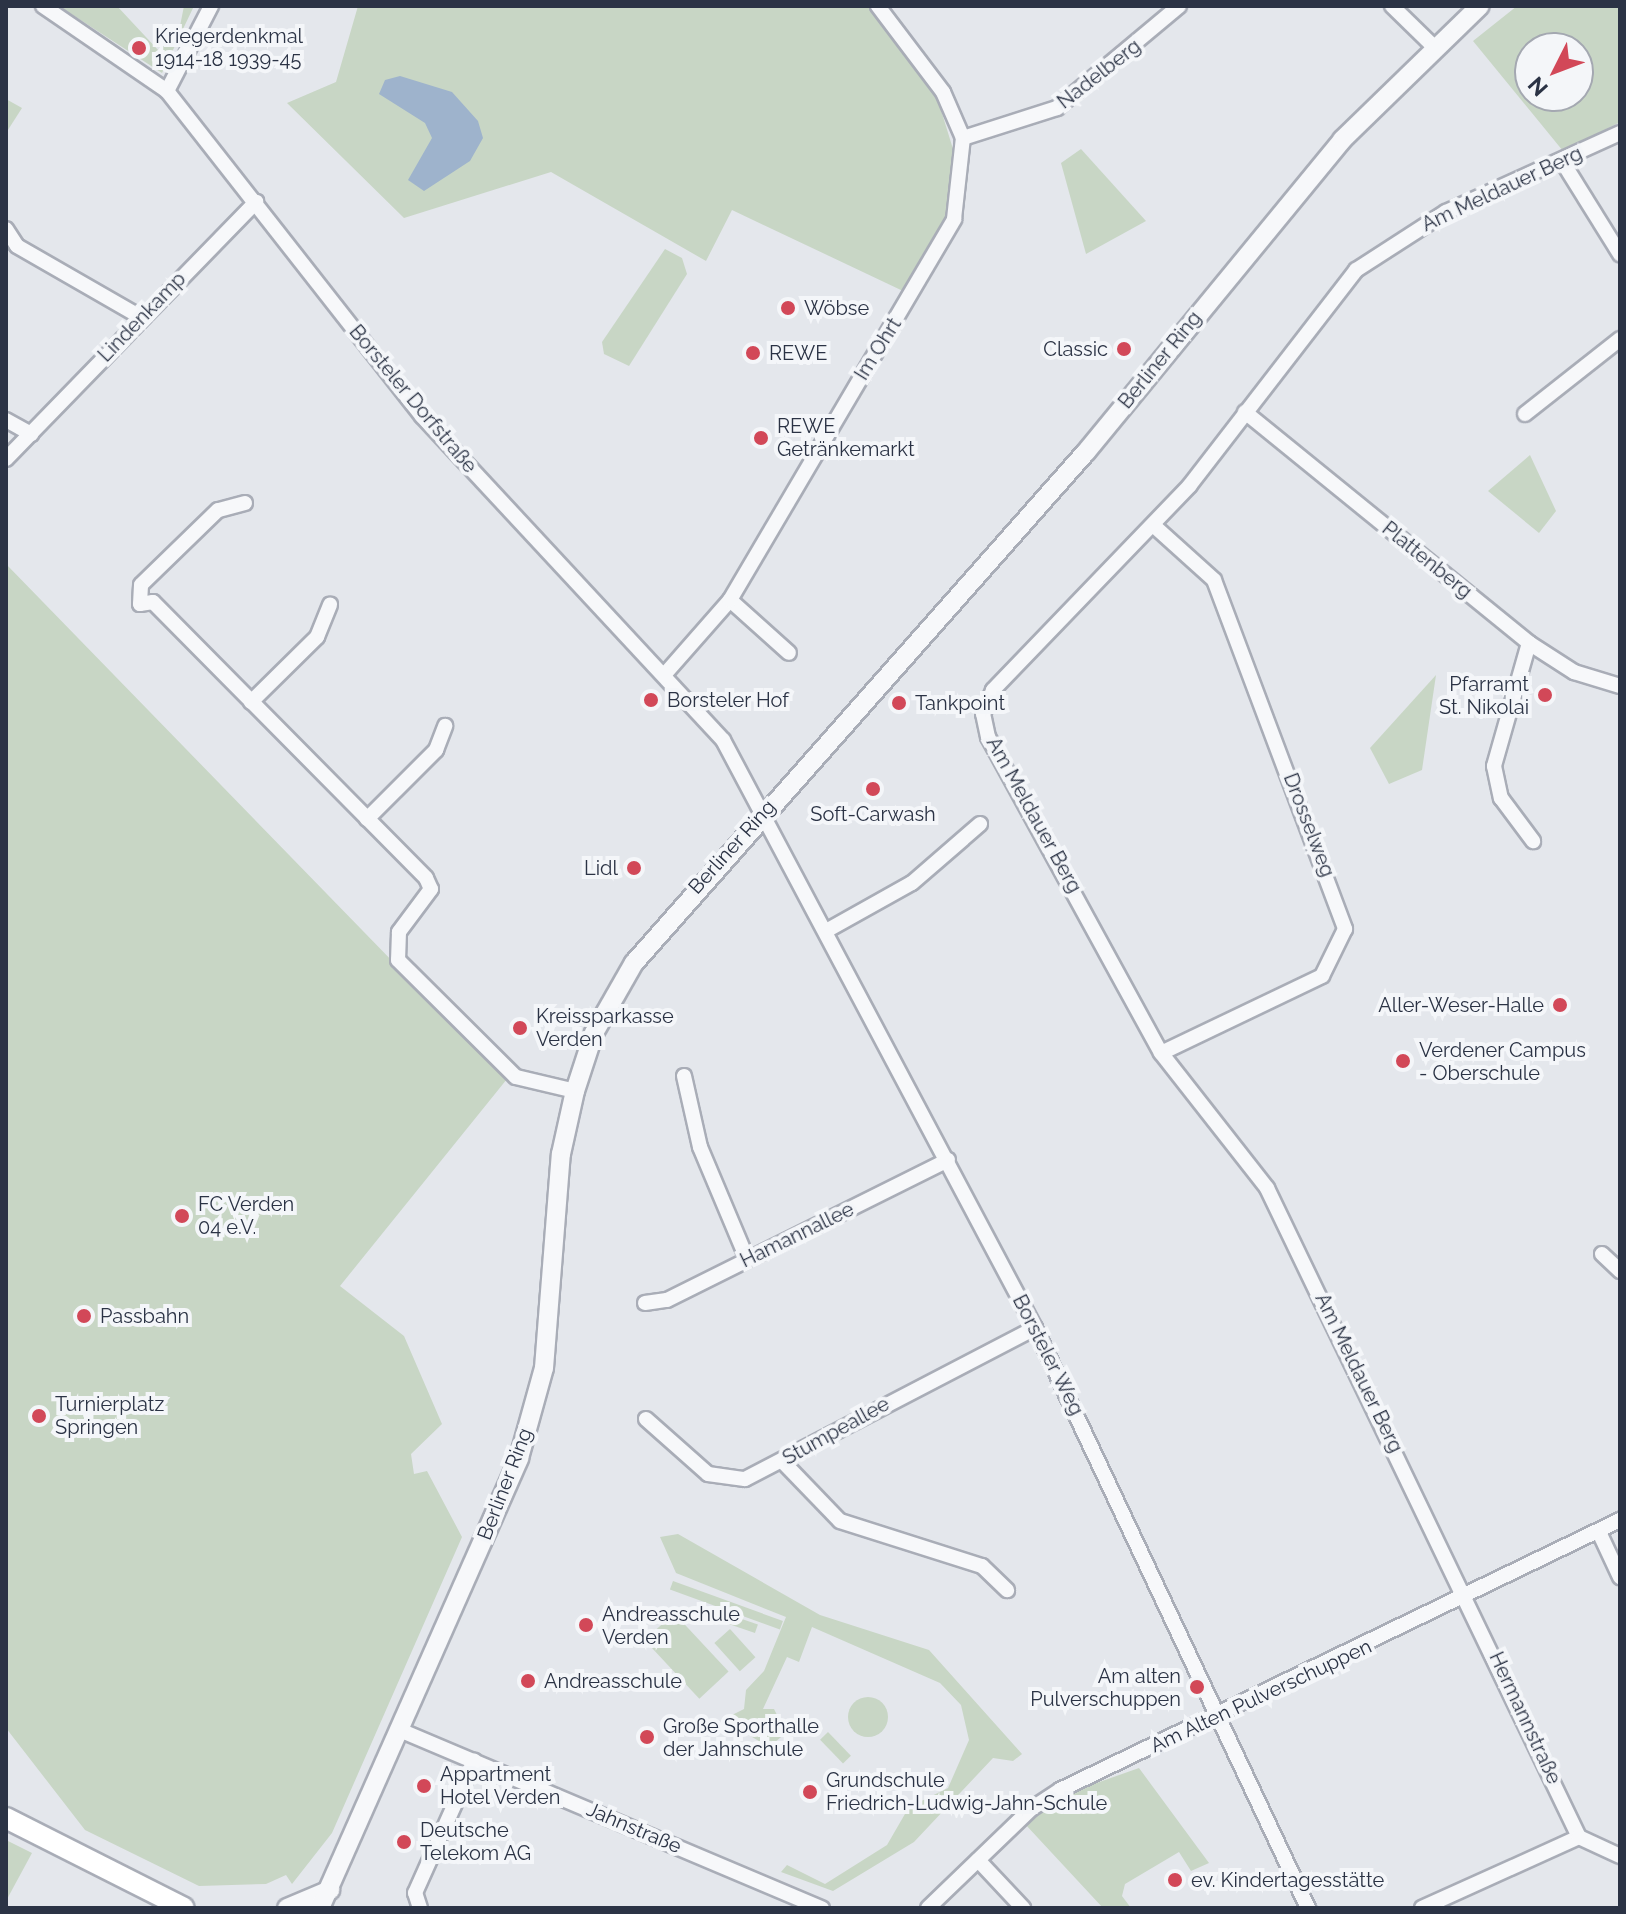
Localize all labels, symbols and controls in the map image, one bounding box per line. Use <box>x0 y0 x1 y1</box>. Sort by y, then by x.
place label: Kriegerdenkmal 1914-18 1939-45 <box>155 24 303 71</box>
north arrow <box>1514 32 1594 112</box>
street label: Nadelberg <box>1053 34 1145 114</box>
marker: Kriegerdenkmal 1914-18 1939-45 <box>130 39 148 57</box>
text: N <box>1522 72 1553 102</box>
street label: Am Meldauer Berg <box>1418 141 1586 237</box>
street label: Lindenkamp <box>93 267 191 367</box>
place label: Wöbse <box>804 296 869 320</box>
marker: Wöbse <box>779 299 797 317</box>
street label: Berliner Ring <box>1113 306 1207 414</box>
street label: Im Ohrt <box>850 313 906 385</box>
street label: Borsteler Dorfstraße <box>344 320 482 478</box>
place label: Classic <box>1043 337 1108 361</box>
marker: Classic <box>1115 340 1133 358</box>
place label: REWE <box>769 341 827 365</box>
marker: REWE <box>744 344 762 362</box>
place label: REWE Getränkemarkt <box>777 414 915 461</box>
marker: REWE Getränkemarkt <box>752 429 770 447</box>
street label: Plattenberg <box>1377 517 1477 603</box>
place label: Pfarramt St. Nikolai <box>1439 672 1529 719</box>
marker: Pfarramt St. Nikolai <box>1536 686 1554 704</box>
place label: Borsteler Hof <box>667 688 789 712</box>
marker: Borsteler Hof <box>642 691 660 709</box>
place label: Tankpoint <box>915 691 1005 715</box>
marker: Tankpoint <box>890 694 908 712</box>
street label: Am Meldauer Berg <box>981 733 1087 897</box>
street label: Drosselweg <box>1278 770 1340 880</box>
marker: Soft-Carwash <box>864 780 882 798</box>
street label: Berliner Ring <box>683 795 781 899</box>
place label: Soft-Carwash <box>810 802 936 826</box>
place label: Lidl <box>584 856 618 880</box>
marker: Lidl <box>625 859 643 877</box>
place label: Aller-Weser-Halle <box>1378 993 1544 1017</box>
marker: Aller-Weser-Halle <box>1551 996 1569 1014</box>
place label: Kreissparkasse Verden <box>536 1004 674 1051</box>
marker: Kreissparkasse Verden <box>511 1019 529 1037</box>
place label: Verdener Campus - Oberschule <box>1419 1038 1586 1085</box>
marker: Verdener Campus - Oberschule <box>1394 1052 1412 1070</box>
place label: FC Verden 04 e.V. <box>198 1192 295 1239</box>
street label: Hamannallee <box>736 1197 858 1273</box>
marker: FC Verden 04 e.V. <box>173 1207 191 1225</box>
street label: Am Meldauer Berg <box>1310 1289 1408 1457</box>
street label: Borsteler Weg <box>1007 1290 1089 1420</box>
place label: Passbahn <box>100 1304 189 1328</box>
marker: Passbahn <box>75 1307 93 1325</box>
place label: Turnierplatz Springen <box>55 1392 164 1439</box>
street label: Stumpeallee <box>778 1392 894 1470</box>
marker: Turnierplatz Springen <box>30 1407 48 1425</box>
street label: Berliner Ring <box>473 1424 537 1544</box>
place label: Andreasschule Verden <box>602 1602 740 1649</box>
marker: Andreasschule Verden <box>577 1616 595 1634</box>
street label: Am Alten Pulverschuppen <box>1146 1634 1376 1758</box>
street label: Hermannstraße <box>1484 1648 1566 1788</box>
place label: Am alten Pulverschuppen <box>1030 1664 1181 1711</box>
place label: Andreasschule <box>544 1669 682 1693</box>
marker: Andreasschule <box>519 1672 537 1690</box>
marker: Am alten Pulverschuppen <box>1188 1678 1206 1696</box>
place label: Große Sporthalle der Jahnschule <box>663 1714 819 1761</box>
marker: Große Sporthalle der Jahnschule <box>638 1728 656 1746</box>
place label: Appartment Hotel Verden <box>440 1762 562 1809</box>
place label: Grundschule Friedrich-Ludwig-Jahn-Schule <box>826 1768 1107 1815</box>
marker: Appartment Hotel Verden <box>415 1777 433 1795</box>
marker: Grundschule Friedrich-Ludwig-Jahn-Schule <box>801 1783 819 1801</box>
street label: Jahnstraße <box>583 1797 685 1859</box>
place label: Deutsche Telekom AG <box>420 1818 532 1865</box>
marker: Deutsche Telekom AG <box>395 1833 413 1851</box>
place label: ev. Kindertagesstätte <box>1191 1868 1384 1892</box>
marker: ev. Kindertagesstätte <box>1166 1871 1184 1889</box>

